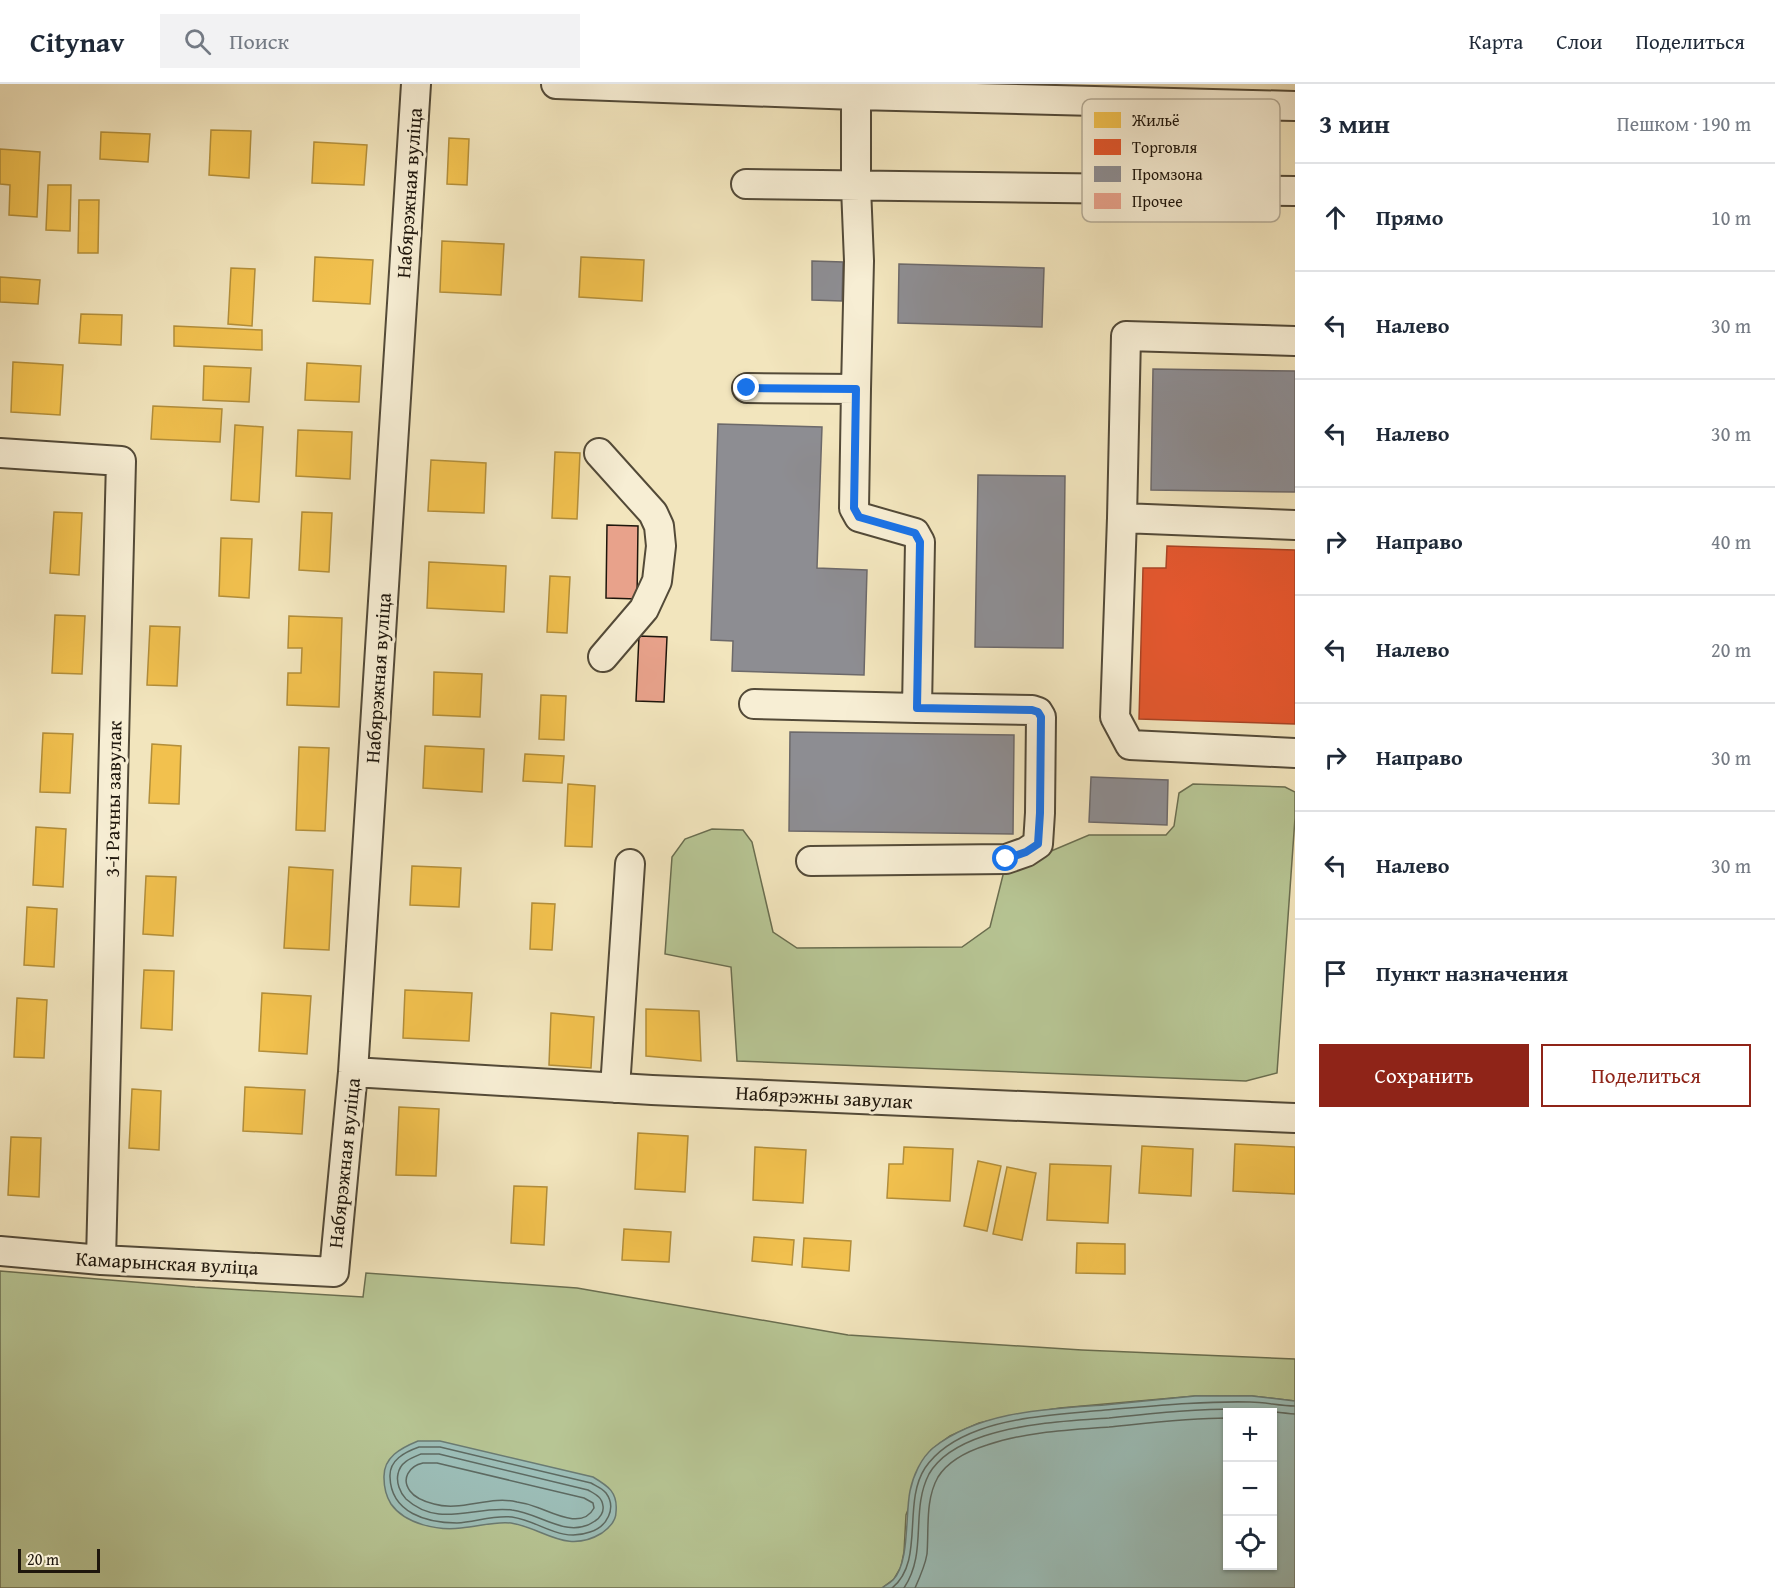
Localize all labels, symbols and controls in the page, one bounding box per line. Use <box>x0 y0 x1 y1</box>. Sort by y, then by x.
search box <box>160 14 580 68</box>
text: Citynav <box>30 21 124 62</box>
icon: search <box>181 25 214 58</box>
text: Поиск <box>229 25 289 57</box>
text: Карта <box>1469 26 1523 57</box>
text: Слои <box>1556 26 1602 57</box>
text: Поделиться <box>1635 26 1745 57</box>
legend <box>1082 99 1280 222</box>
text: 3 мин <box>1319 104 1390 143</box>
street label: Набярэжная вуліца <box>388 106 429 279</box>
text: Жильё <box>1131 108 1180 132</box>
text: Пешком · 190 m <box>1617 109 1751 138</box>
text: Торговля <box>1132 135 1197 159</box>
text: Промзона <box>1132 162 1203 186</box>
text: Прочее <box>1132 189 1183 213</box>
icon: ahead <box>1319 201 1352 234</box>
text: Прямо <box>1376 201 1443 233</box>
text: 10 m <box>1711 203 1751 232</box>
icon: left <box>1319 309 1352 342</box>
text: Налево <box>1376 309 1449 341</box>
text: 30 m <box>1711 311 1751 340</box>
route end <box>733 374 759 400</box>
icon: left <box>1319 417 1352 450</box>
text: Налево <box>1376 417 1449 449</box>
text: 30 m <box>1711 419 1751 448</box>
icon: right <box>1319 525 1352 558</box>
text: Направо <box>1376 525 1463 557</box>
text: 40 m <box>1711 527 1751 556</box>
street label: Набярэжная вуліца <box>357 591 398 764</box>
icon: left <box>1319 633 1352 666</box>
text: Налево <box>1376 633 1449 665</box>
text: 20 m <box>1711 635 1751 664</box>
street label: 3-і Рачны завулак <box>97 720 128 878</box>
icon: right <box>1319 741 1352 774</box>
text: Направо <box>1376 741 1463 773</box>
text: 30 m <box>1711 743 1751 772</box>
route start <box>992 845 1018 871</box>
icon: left <box>1319 849 1352 882</box>
text: Налево <box>1376 849 1449 881</box>
text: 30 m <box>1711 851 1751 880</box>
icon: arrive <box>1319 957 1352 990</box>
text: Пункт назначения <box>1376 957 1568 989</box>
button: Сохранить <box>1319 1044 1529 1107</box>
button: Поделиться <box>1541 1044 1751 1107</box>
street label: Набярэжная вуліца <box>320 1076 367 1250</box>
street label: Набярэжны завулак <box>735 1077 914 1116</box>
street label: Камарынская вуліца <box>75 1243 260 1282</box>
map controls <box>1223 1408 1277 1570</box>
button: + <box>1223 1408 1277 1462</box>
button: − <box>1223 1462 1277 1516</box>
button: locate <box>1223 1516 1277 1570</box>
scale bar <box>18 1546 100 1574</box>
text: 20 m <box>27 1547 59 1571</box>

